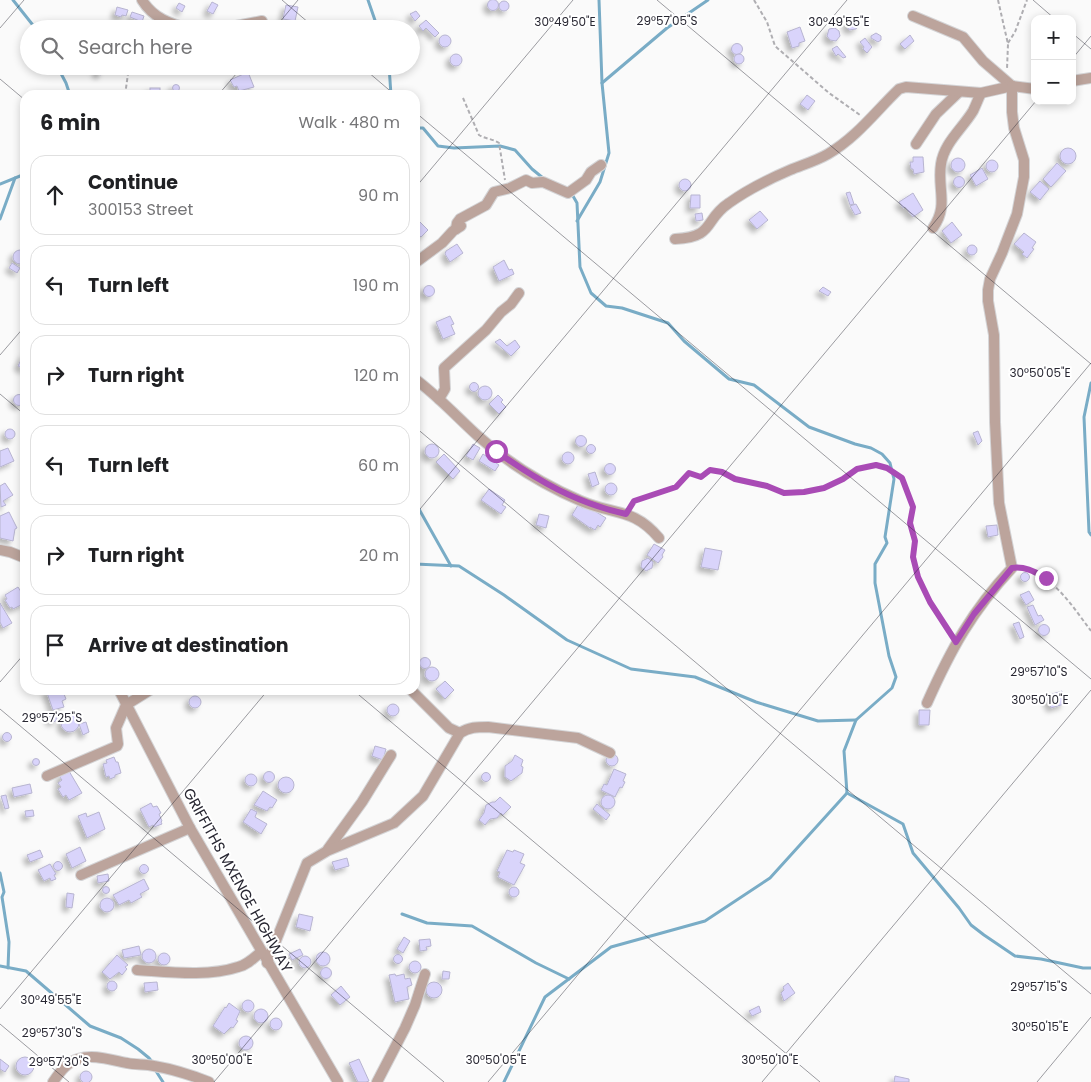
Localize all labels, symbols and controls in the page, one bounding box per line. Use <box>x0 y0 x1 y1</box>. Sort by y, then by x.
text: 29°57'05"S <box>637 12 698 29</box>
text: 30°49'50"E <box>534 13 596 30</box>
text: 30°49'55"E <box>808 13 870 30</box>
map controls <box>1031 15 1076 105</box>
button: + <box>1031 15 1076 60</box>
search box <box>20 20 420 75</box>
icon: search <box>38 34 66 62</box>
text: Search here <box>78 34 192 61</box>
button: − <box>1031 60 1076 105</box>
text: 6 min <box>40 108 100 137</box>
text: Walk · 480 m <box>298 111 400 134</box>
text: Continue <box>88 169 178 196</box>
icon: ahead <box>41 181 69 209</box>
text: 90 m <box>358 184 399 207</box>
text: 300153 Street <box>88 198 193 221</box>
icon: left <box>41 271 69 299</box>
text: Turn left <box>88 272 169 299</box>
text: 190 m <box>353 274 399 297</box>
icon: right <box>41 361 69 389</box>
text: Turn right <box>88 362 184 389</box>
text: 120 m <box>354 364 399 387</box>
text: 30°50'05"E <box>1009 364 1071 381</box>
route start <box>485 440 508 463</box>
icon: left <box>41 451 69 479</box>
text: Turn left <box>88 452 169 479</box>
text: 60 m <box>358 454 399 477</box>
icon: right <box>41 541 69 569</box>
text: Turn right <box>88 542 184 569</box>
text: 20 m <box>359 544 399 567</box>
route end <box>1035 567 1058 590</box>
icon: arrive <box>41 631 69 659</box>
text: Arrive at destination <box>88 632 289 659</box>
text: 29°57'10"S <box>1010 663 1068 680</box>
text: 30°50'10"E <box>1011 691 1069 708</box>
text: 29°57'25"S <box>22 709 82 726</box>
street label: GRIFFITHS MXENGE HIGHWAY <box>178 784 298 976</box>
text: 29°57'15"S <box>1010 978 1068 995</box>
text: 30°49'55"E <box>20 991 82 1008</box>
text: 30°50'15"E <box>1011 1018 1069 1035</box>
text: 29°57'30"S <box>22 1024 82 1041</box>
text: 30°50'00"E <box>191 1051 253 1068</box>
text: 30°50'05"E <box>465 1051 527 1068</box>
text: 30°50'10"E <box>741 1051 799 1068</box>
text: 29°57'30"S <box>29 1053 89 1070</box>

